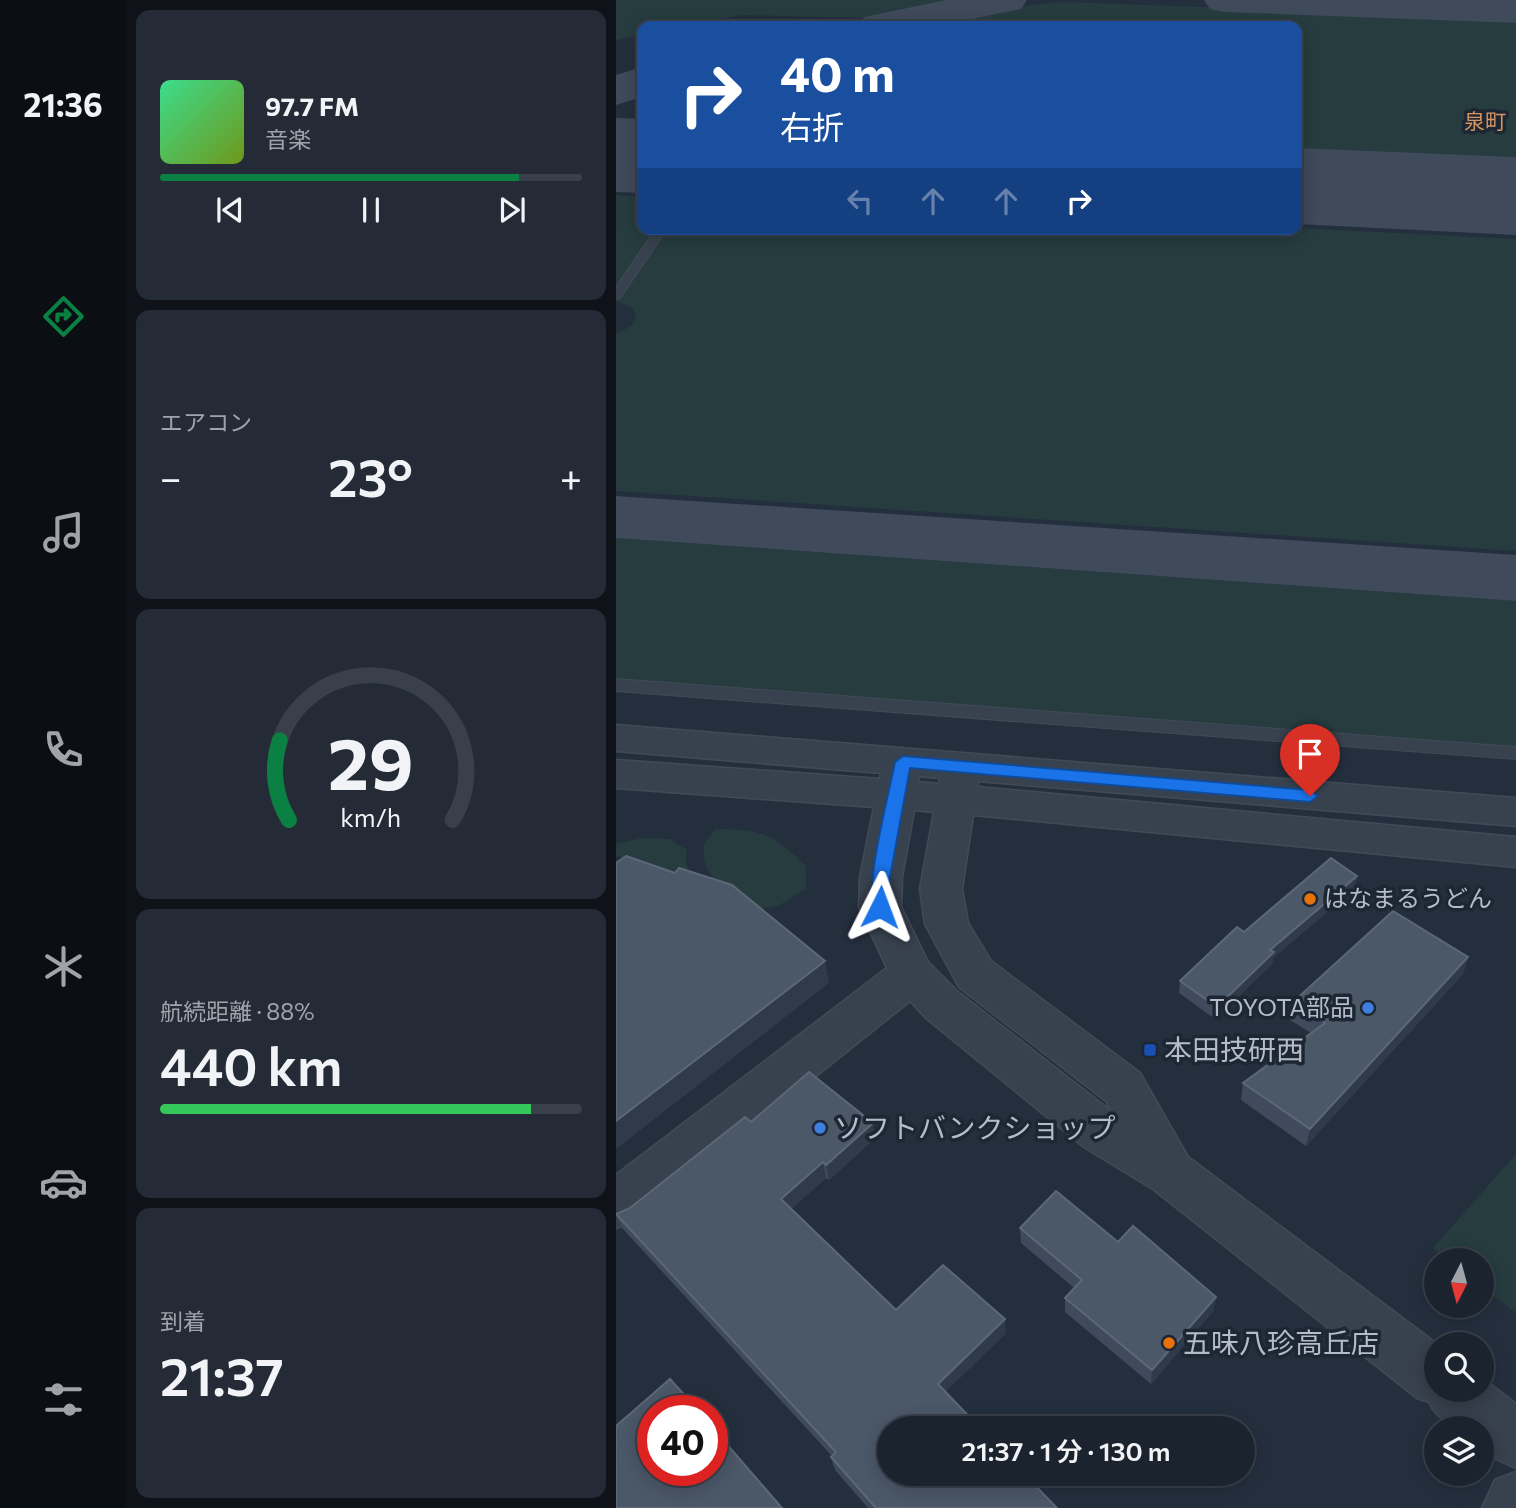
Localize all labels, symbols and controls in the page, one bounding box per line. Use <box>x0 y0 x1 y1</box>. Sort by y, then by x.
text: 40 m <box>780 42 895 102</box>
icon: right <box>665 49 756 140</box>
text: 21:36 <box>23 84 103 124</box>
text: 97.7 FM <box>265 90 359 121</box>
text: 右折 <box>780 106 844 146</box>
district label: 泉町 <box>1464 108 1506 133</box>
text: 音楽 <box>265 125 311 153</box>
icon: left <box>841 182 879 220</box>
icon: ahead <box>914 182 952 220</box>
icon: ahead <box>987 182 1025 220</box>
icon: right <box>1060 182 1098 220</box>
icon: previous <box>211 191 249 229</box>
icon: pause <box>352 191 390 229</box>
icon: next <box>493 191 531 229</box>
icon: directions <box>39 292 88 341</box>
text: エアコン <box>160 408 252 436</box>
text: 23° <box>328 444 413 508</box>
text: − <box>160 453 182 500</box>
text: + <box>560 453 582 500</box>
icon: music <box>39 508 88 557</box>
text: 29 <box>328 716 414 805</box>
pin <box>1280 724 1340 796</box>
icon: phone <box>39 725 88 774</box>
icon: arrive <box>1291 735 1329 773</box>
text: km/h <box>341 802 401 832</box>
position arrow <box>843 870 917 944</box>
place label: はなまるうどん <box>1324 883 1492 912</box>
marker: はなまるうどん <box>1302 891 1318 907</box>
icon: climate <box>39 942 88 991</box>
place label: TOYOTA部品 <box>1209 992 1354 1021</box>
text: 航続距離 · 88% <box>160 997 314 1025</box>
marker: TOYOTA部品 <box>1360 1000 1376 1016</box>
place label: 本田技研西 <box>1164 1032 1304 1066</box>
text: 440 km <box>160 1033 342 1097</box>
marker: 本田技研西 <box>1142 1042 1158 1058</box>
place label: ソフトバンクショップ <box>834 1110 1115 1144</box>
marker: ソフトバンクショップ <box>812 1120 828 1136</box>
icon: car <box>39 1158 88 1207</box>
north arrow <box>1424 1248 1494 1318</box>
map controls <box>1424 1248 1494 1486</box>
text: 到着 <box>160 1307 206 1335</box>
place label: 五味八珍高丘店 <box>1183 1325 1379 1359</box>
button: search <box>1424 1332 1494 1402</box>
marker: 五味八珍高丘店 <box>1161 1335 1177 1351</box>
text: 21:37 <box>160 1343 284 1407</box>
icon: filters <box>39 1375 88 1424</box>
speed limit sign: 40 <box>637 1395 728 1486</box>
button: layers <box>1424 1416 1494 1486</box>
text: 21:37 · 1 分 · 130 m <box>962 1435 1170 1466</box>

